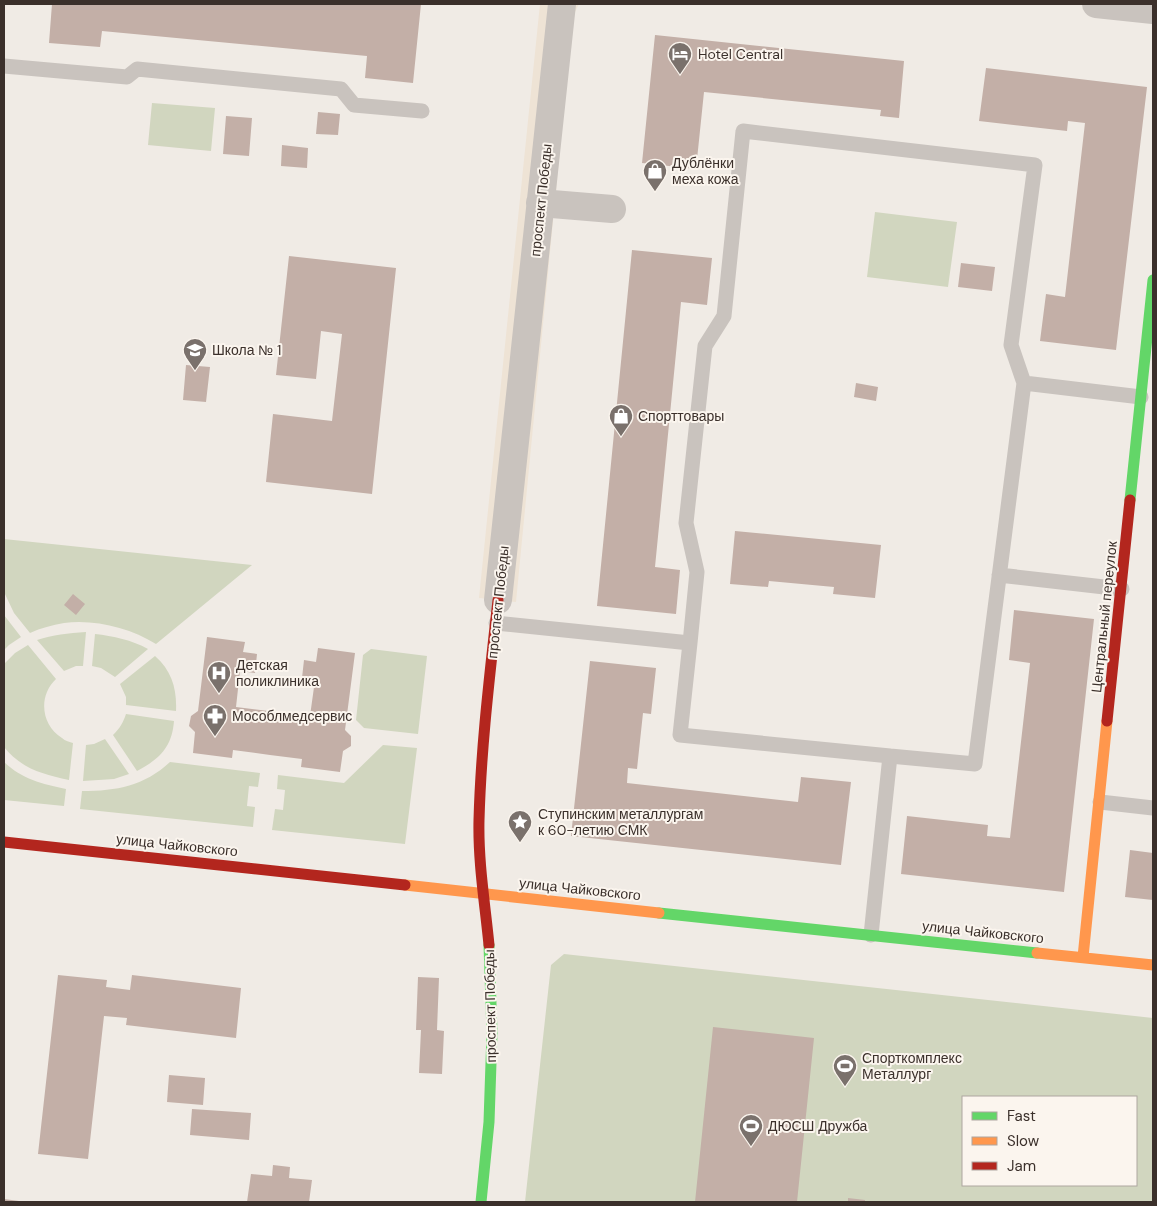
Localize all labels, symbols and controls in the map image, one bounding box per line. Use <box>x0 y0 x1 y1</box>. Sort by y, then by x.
hotel icon: Hotel Central <box>667 41 693 75</box>
place label: Hotel Central <box>698 45 783 63</box>
street label: проспект Победы <box>526 143 556 257</box>
place label: Дублёнки меха кожа <box>672 154 739 188</box>
shop icon: Дублёнки меха кожа <box>642 158 668 192</box>
school or university icon: Школа № 1 <box>182 337 208 371</box>
place label: Школа № 1 <box>212 341 281 359</box>
shop icon: Спорттовары <box>608 403 634 437</box>
place label: Спорттовары <box>638 407 724 425</box>
street label: Центральный переулок <box>1087 539 1121 694</box>
street label: проспект Победы <box>483 545 513 659</box>
place label: Детская поликлиника <box>236 656 319 690</box>
hospital icon: Детская поликлиника <box>206 660 232 694</box>
pharmacy icon: Мособлмедсервис <box>202 703 228 737</box>
place label: Мособлмедсервис <box>232 707 352 725</box>
place label: Ступинским металлургам к 60-летию СМК <box>538 805 703 839</box>
place icon: Ступинским металлургам к 60-летию СМК <box>507 809 533 843</box>
street label: улица Чайковского <box>115 830 239 860</box>
street label: улица Чайковского <box>518 874 642 904</box>
street label: улица Чайковского <box>921 917 1045 947</box>
street label: проспект Победы <box>480 949 500 1063</box>
place label: Спорткомплекс Металлург <box>862 1049 962 1083</box>
sports icon: Спорткомплекс Металлург <box>832 1053 858 1087</box>
legend <box>962 1096 1137 1186</box>
text: Fast <box>1007 1106 1036 1126</box>
sports icon: ДЮСШ Дружба <box>738 1113 764 1147</box>
place label: ДЮСШ Дружба <box>768 1117 868 1135</box>
text: Slow <box>1007 1131 1040 1151</box>
text: Jam <box>1007 1156 1036 1176</box>

